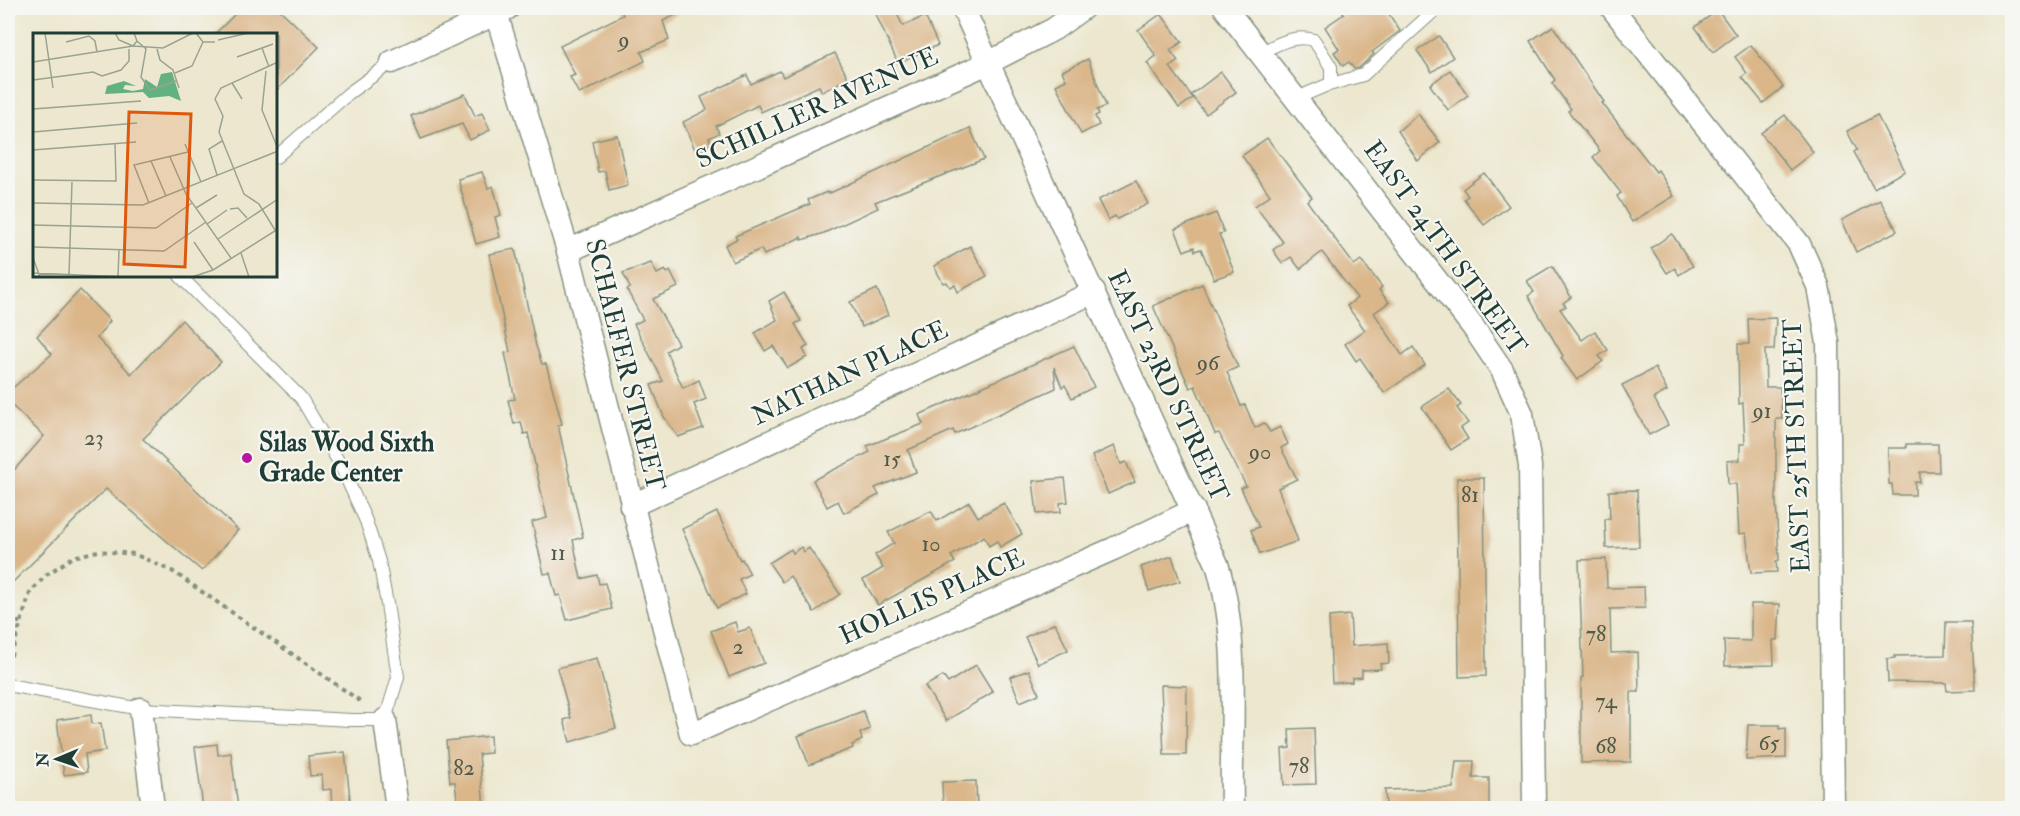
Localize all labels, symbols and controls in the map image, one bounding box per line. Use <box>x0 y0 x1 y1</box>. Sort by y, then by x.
house number: 9 <box>616 26 630 54</box>
inset map <box>33 33 278 278</box>
street label: SCHILLER AVENUE <box>691 40 943 176</box>
street label: EAST 24TH STREET <box>1357 135 1533 361</box>
street label: SCHAEFER STREET <box>578 236 672 494</box>
street label: EAST 23RD STREET <box>1100 265 1236 507</box>
street label: NATHAN PLACE <box>747 314 953 432</box>
street label: EAST 25TH STREET <box>1777 318 1817 574</box>
house number: 96 <box>1195 349 1221 377</box>
house number: 91 <box>1750 397 1772 425</box>
house number: 23 <box>84 424 104 452</box>
place label: Silas Wood Sixth Grade Center <box>259 427 435 489</box>
house number: 90 <box>1247 438 1271 466</box>
house number: 15 <box>883 445 901 473</box>
marker: Silas Wood Sixth Grade Center <box>240 451 254 465</box>
house number: 81 <box>1461 481 1479 509</box>
house number: 10 <box>921 530 941 558</box>
house number: 11 <box>550 539 566 567</box>
street label: HOLLIS PLACE <box>835 542 1029 652</box>
house number: 78 <box>1586 620 1606 648</box>
house number: 2 <box>732 633 744 661</box>
house number: 74 <box>1595 687 1618 715</box>
north arrow <box>27 729 87 789</box>
house number: 65 <box>1759 729 1780 757</box>
house number: 68 <box>1595 732 1617 760</box>
text: N <box>33 751 53 768</box>
house number: 78 <box>1289 752 1309 780</box>
house number: 82 <box>453 754 475 782</box>

